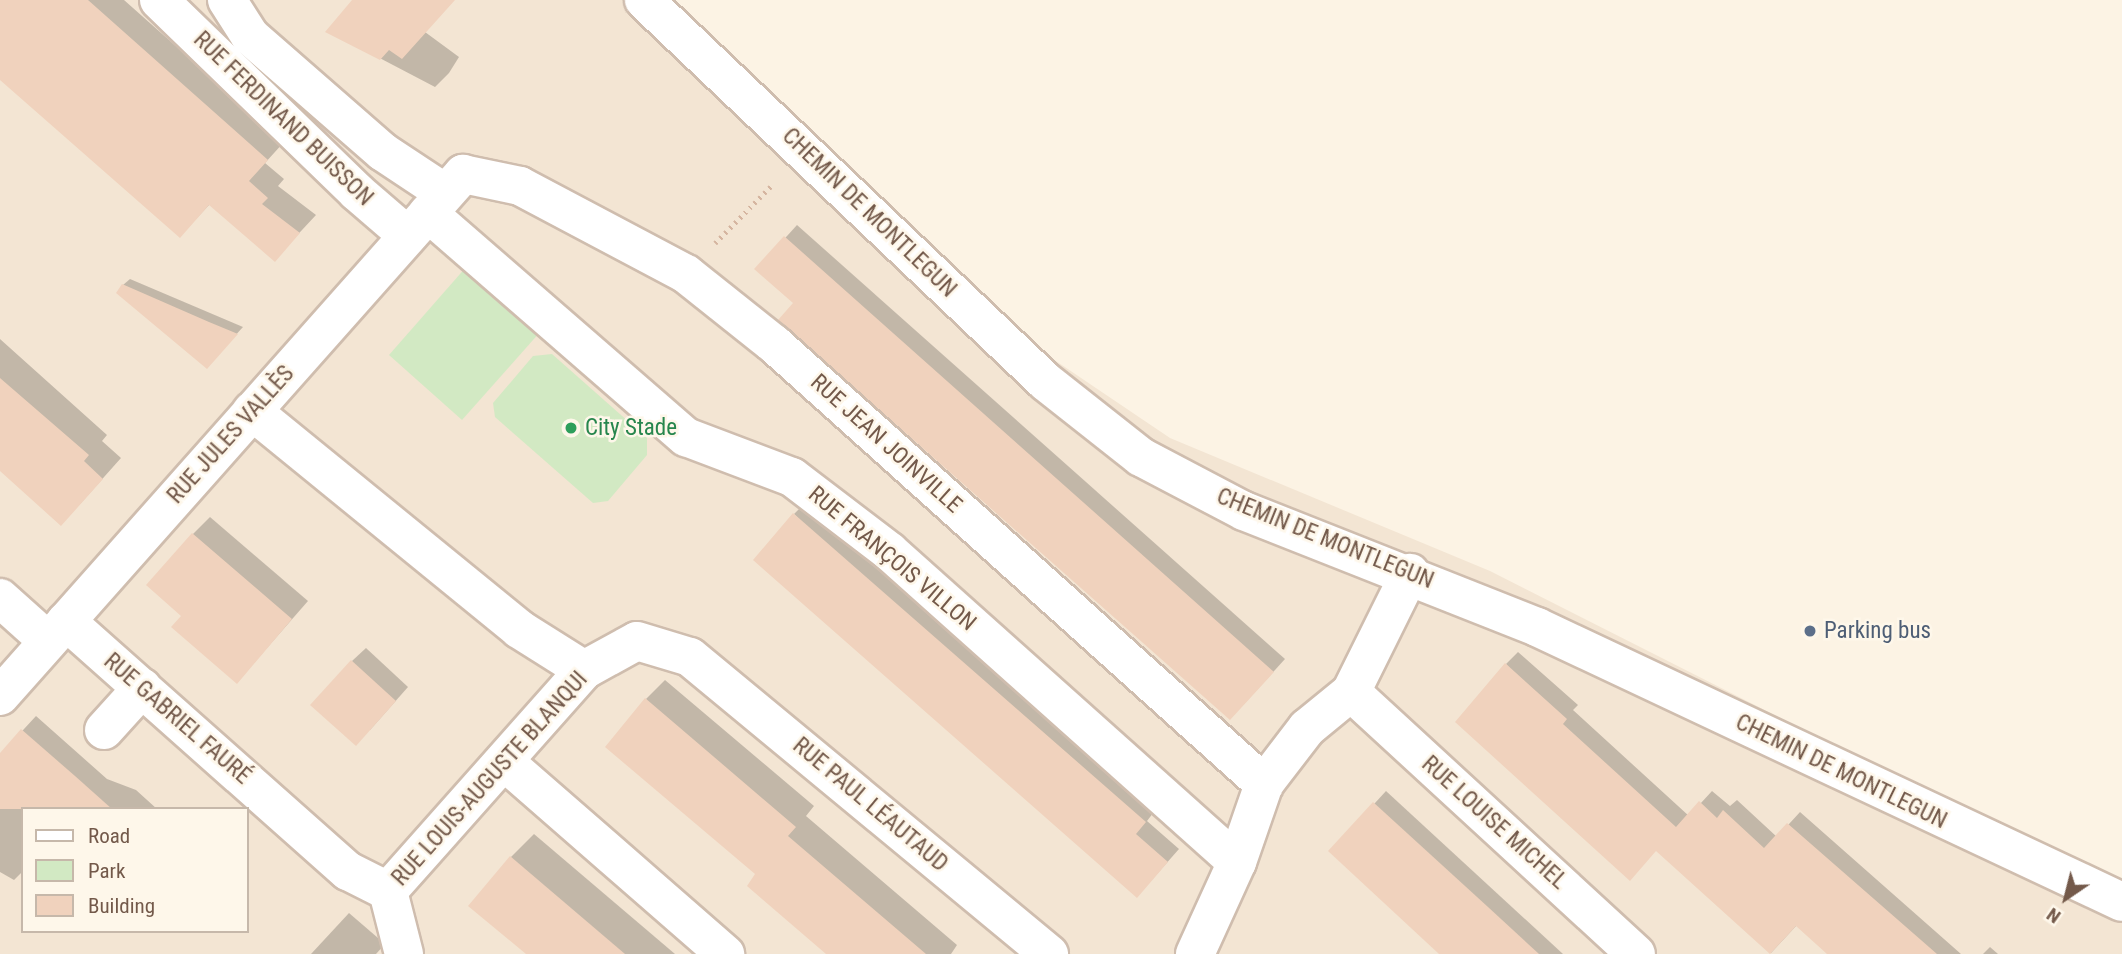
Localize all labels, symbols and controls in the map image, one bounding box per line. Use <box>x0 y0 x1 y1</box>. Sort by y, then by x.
street label: RUE FERDINAND BUISSON <box>187 26 379 212</box>
street label: CHEMIN DE MONTLEGUN <box>776 123 962 303</box>
street label: RUE JULES VALLÈS <box>162 360 300 510</box>
street label: RUE JEAN JOINVILLE <box>805 369 967 519</box>
place label: City Stade <box>585 414 677 442</box>
marker: City Stade <box>563 420 579 436</box>
street label: RUE FRANÇOIS VILLON <box>803 481 981 637</box>
street label: CHEMIN DE MONTLEGUN <box>1213 483 1437 595</box>
place label: Parking bus <box>1824 617 1931 645</box>
marker: Parking bus <box>1802 623 1818 639</box>
street label: RUE GABRIEL FAURÉ <box>98 648 256 790</box>
street label: RUE LOUIS-AUGUSTE BLANQUI <box>386 666 594 892</box>
street label: CHEMIN DE MONTLEGUN <box>1731 709 1951 835</box>
street label: RUE PAUL LÉAUTAUD <box>787 732 953 878</box>
street label: RUE LOUISE MICHEL <box>1416 751 1572 895</box>
legend <box>21 807 248 933</box>
text: Road <box>88 824 130 848</box>
text: Park <box>88 859 125 883</box>
north arrow <box>2031 863 2101 933</box>
text: Building <box>88 894 155 918</box>
text: N <box>2042 903 2065 928</box>

